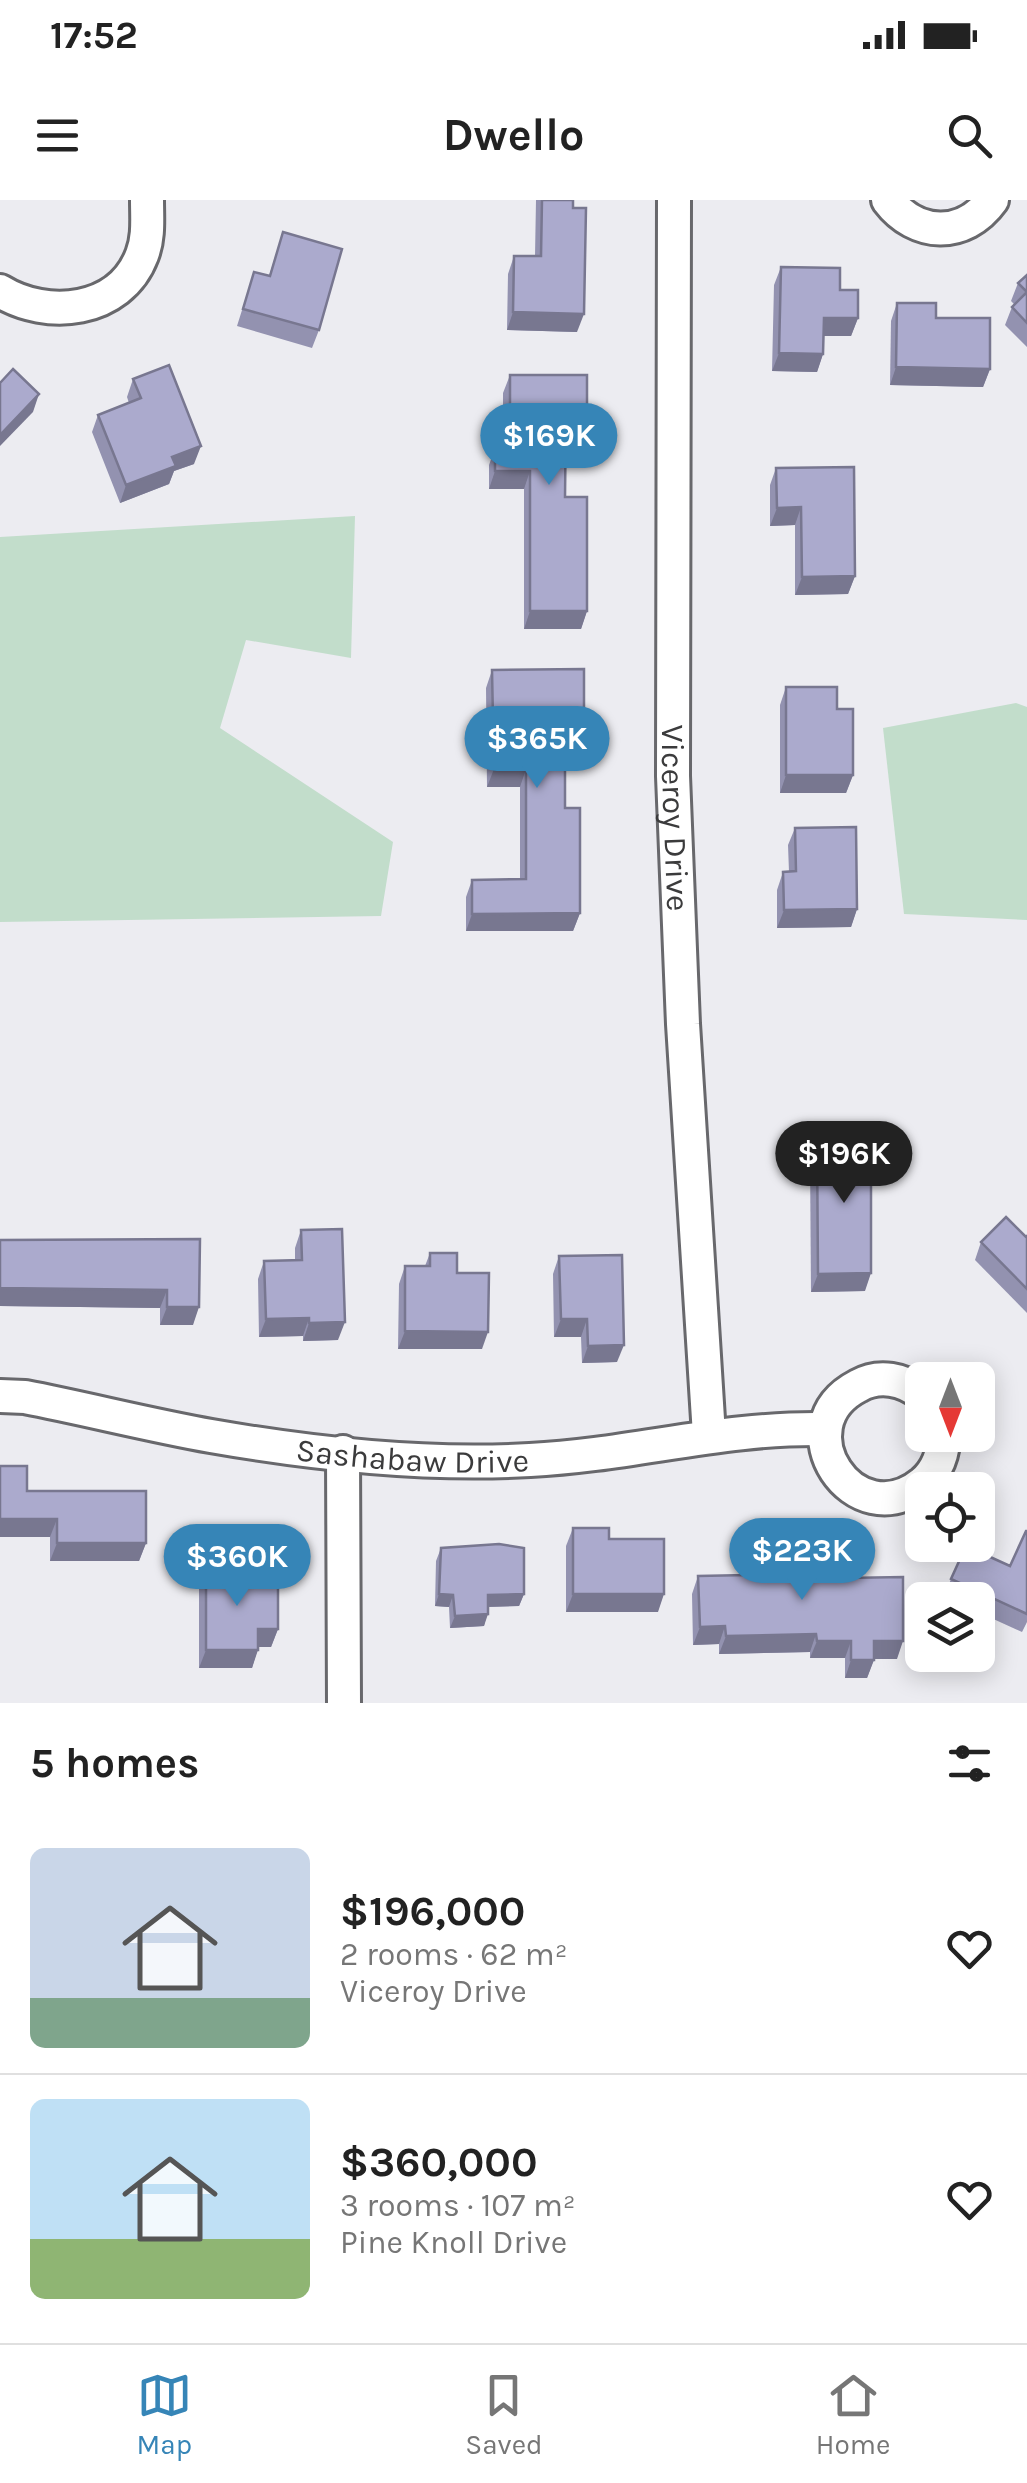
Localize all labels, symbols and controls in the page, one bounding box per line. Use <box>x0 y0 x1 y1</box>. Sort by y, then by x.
text: 17:52 <box>50 13 138 58</box>
icon: menu <box>30 108 85 163</box>
icon: search <box>942 108 997 163</box>
text: Dwello <box>443 109 584 161</box>
pin: $169K <box>479 403 619 488</box>
text: $169K <box>502 417 596 454</box>
pin: $365K <box>467 706 607 791</box>
text: $365K <box>487 720 587 757</box>
street label: Viceroy Drive <box>654 725 696 912</box>
pin: $196K <box>774 1121 914 1206</box>
text: $196K <box>797 1135 891 1172</box>
north arrow <box>905 1362 995 1452</box>
map controls <box>905 1362 995 1672</box>
street label: Sashabaw Drive <box>294 1431 530 1481</box>
button: locate <box>905 1472 995 1562</box>
pin: $223K <box>732 1518 872 1603</box>
pin: $360K <box>167 1524 307 1609</box>
text: $223K <box>751 1532 853 1569</box>
text: $360K <box>186 1538 288 1575</box>
button: layers <box>905 1582 995 1672</box>
icon: filters <box>942 1736 997 1791</box>
text: 5 homes <box>30 1738 199 1788</box>
text: $196,000 <box>340 1886 525 1936</box>
icon: home <box>110 1888 230 2008</box>
icon: heart <box>942 1921 997 1976</box>
text: 2 rooms · 62 m² <box>340 1936 568 1973</box>
text: Viceroy Drive <box>340 1973 527 2010</box>
text: $360,000 <box>340 2137 537 2187</box>
icon: home <box>110 2139 230 2259</box>
icon: heart <box>942 2172 997 2227</box>
text: 3 rooms · 107 m² <box>340 2187 576 2224</box>
text: Pine Knoll Drive <box>340 2224 567 2261</box>
tab: Map <box>137 2368 192 2461</box>
tab: Saved <box>465 2368 543 2461</box>
tab: Home <box>816 2368 890 2461</box>

